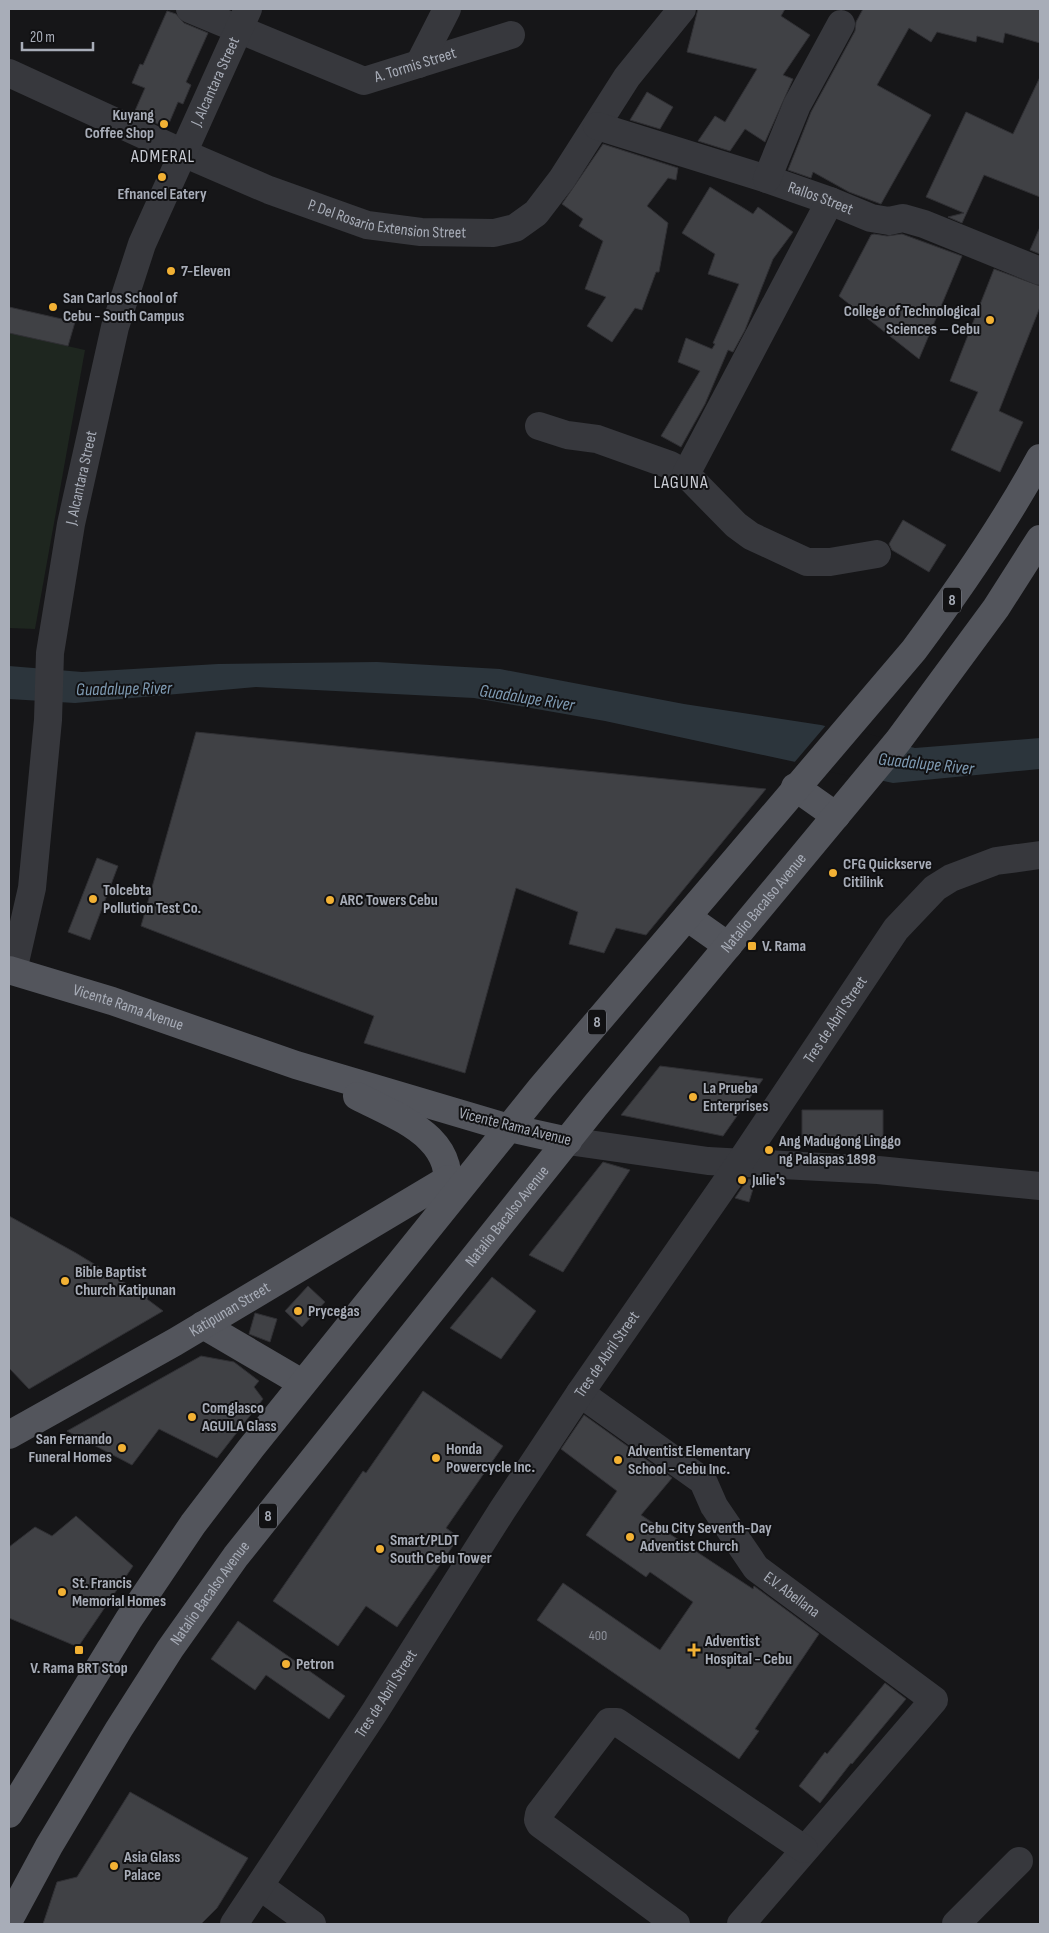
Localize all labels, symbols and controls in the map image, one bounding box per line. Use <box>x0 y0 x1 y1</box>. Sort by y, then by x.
scale bar <box>22 20 94 52</box>
text: 20 m <box>30 28 55 47</box>
street label: J. Alcantara Street <box>187 34 244 130</box>
street label: A. Tormis Street <box>371 43 459 87</box>
place label: Kuyang Coffee Shop <box>85 106 154 143</box>
marker: Kuyang Coffee Shop <box>158 118 170 130</box>
district label: ADMERAL <box>130 146 195 167</box>
marker: Efnancel Eatery <box>156 171 168 183</box>
street label: Rallos Street <box>785 178 856 219</box>
place label: Efnancel Eatery <box>117 185 207 204</box>
street label: P. Del Rosario Extension Street <box>305 195 466 242</box>
place label: 7-Eleven <box>181 262 231 281</box>
marker: 7-Eleven <box>165 265 177 277</box>
place label: San Carlos School of Cebu - South Campus <box>63 289 184 326</box>
marker: San Carlos School of Cebu - South Campus <box>47 301 59 313</box>
place label: College of Technological Sciences – Cebu <box>844 302 980 339</box>
marker: College of Technological Sciences – Cebu <box>984 314 996 326</box>
street label: J. Alcantara Street <box>61 429 101 528</box>
district label: LAGUNA <box>653 472 709 493</box>
road number: 8 <box>943 588 961 612</box>
water label: Guadalupe River <box>76 678 173 700</box>
water label: Guadalupe River <box>478 680 577 716</box>
water label: Guadalupe River <box>877 749 976 780</box>
street label: Natalio Bacalso Avenue <box>717 849 810 957</box>
place label: CFG Quickserve Citilink <box>843 855 932 892</box>
marker: CFG Quickserve Citilink <box>827 867 839 879</box>
place label: Tolcebta Pollution Test Co. <box>103 881 201 918</box>
place label: ARC Towers Cebu <box>339 891 438 910</box>
marker: Tolcebta Pollution Test Co. <box>87 893 99 905</box>
marker: ARC Towers Cebu <box>324 894 336 906</box>
place label: V. Rama <box>762 937 806 956</box>
marker: V. Rama <box>746 940 758 952</box>
street label: Tres de Abril Street <box>799 973 871 1067</box>
street label: Vicente Rama Avenue <box>71 980 186 1035</box>
road number: 8 <box>588 1010 606 1034</box>
place label: La Prueba Enterprises <box>703 1079 768 1116</box>
marker: La Prueba Enterprises <box>687 1091 699 1103</box>
street label: Vicente Rama Avenue <box>457 1104 573 1150</box>
place label: Ang Madugong Linggo ng Palaspas 1898 <box>778 1132 901 1169</box>
marker: Ang Madugong Linggo ng Palaspas 1898 <box>763 1144 775 1156</box>
street label: Natalio Bacalso Avenue <box>461 1162 553 1270</box>
place label: Julie's <box>751 1171 785 1190</box>
marker: Julie's <box>736 1174 748 1186</box>
place label: Bible Baptist Church Katipunan <box>75 1263 176 1300</box>
marker: Bible Baptist Church Katipunan <box>59 1275 71 1287</box>
street label: Katipunan Street <box>186 1278 274 1341</box>
place label: Prycegas <box>308 1302 360 1321</box>
marker: Prycegas <box>292 1305 304 1317</box>
street label: Tres de Abril Street <box>570 1307 643 1401</box>
place label: Comglasco AGUILA Glass <box>201 1399 277 1436</box>
marker: Comglasco AGUILA Glass <box>186 1411 198 1423</box>
place label: San Fernando Funeral Homes <box>28 1430 112 1467</box>
place label: Honda Powercycle Inc. <box>446 1440 535 1477</box>
marker: San Fernando Funeral Homes <box>116 1442 128 1454</box>
place label: Adventist Elementary School - Cebu Inc. <box>627 1442 751 1479</box>
marker: Honda Powercycle Inc. <box>430 1452 442 1464</box>
marker: Adventist Elementary School - Cebu Inc. <box>612 1454 624 1466</box>
road number: 8 <box>259 1504 277 1528</box>
place label: Cebu City Seventh-Day Adventist Church <box>639 1519 772 1556</box>
place label: Smart/PLDT South Cebu Tower <box>390 1531 492 1568</box>
marker: Cebu City Seventh-Day Adventist Church <box>624 1531 636 1543</box>
street label: Natalio Bacalso Avenue <box>166 1537 254 1649</box>
marker: Smart/PLDT South Cebu Tower <box>374 1543 386 1555</box>
street label: E.V. Abellana <box>760 1567 824 1622</box>
place label: St. Francis Memorial Homes <box>72 1574 166 1611</box>
marker: St. Francis Memorial Homes <box>56 1586 68 1598</box>
house number: 400 <box>589 1627 607 1644</box>
place label: Adventist Hospital - Cebu <box>704 1632 792 1669</box>
marker: Adventist Hospital - Cebu <box>687 1643 701 1657</box>
marker: V. Rama BRT Stop <box>73 1644 85 1656</box>
street label: Tres de Abril Street <box>351 1646 421 1741</box>
place label: Petron <box>296 1655 334 1674</box>
marker: Petron <box>280 1658 292 1670</box>
place label: V. Rama BRT Stop <box>30 1659 128 1678</box>
place label: Asia Glass Palace <box>123 1848 180 1885</box>
marker: Asia Glass Palace <box>108 1860 120 1872</box>

